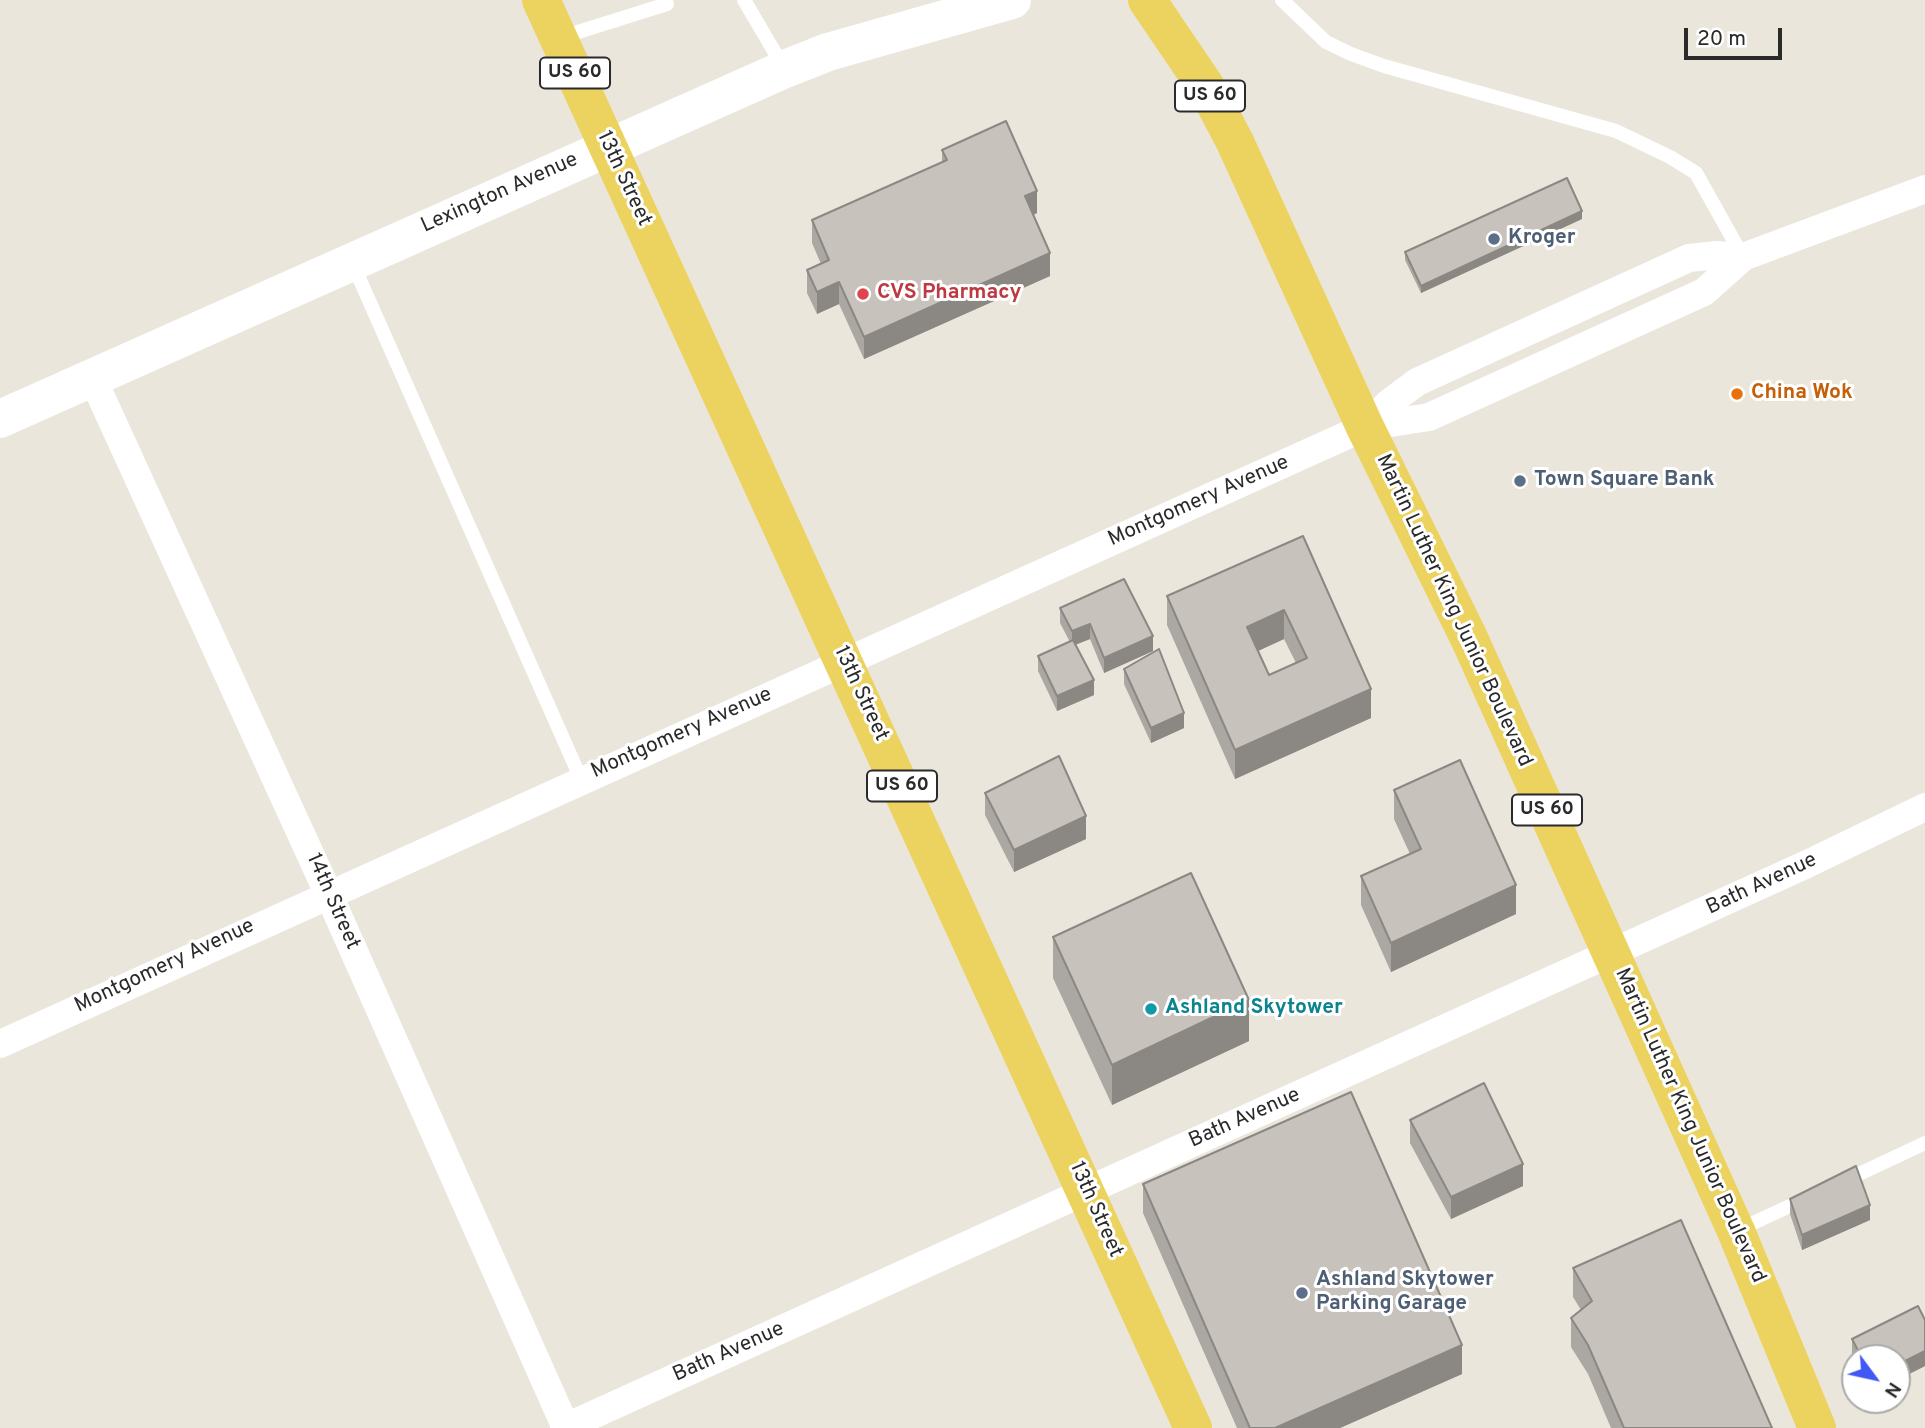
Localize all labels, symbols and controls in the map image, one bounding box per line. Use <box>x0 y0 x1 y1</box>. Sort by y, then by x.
scale bar <box>1687 14 1785 58</box>
text: 20 m <box>1697 26 1746 53</box>
road number: US 60 <box>540 58 610 88</box>
road number: US 60 <box>1175 80 1245 111</box>
street label: 13th Street <box>590 127 656 231</box>
street label: Lexington Avenue <box>418 148 582 240</box>
place label: Kroger <box>1508 226 1576 252</box>
marker: Kroger <box>1486 231 1502 247</box>
place label: CVS Pharmacy <box>877 281 1021 307</box>
marker: CVS Pharmacy <box>855 286 871 302</box>
place label: China Wok <box>1751 381 1853 407</box>
marker: China Wok <box>1729 386 1745 402</box>
street label: Montgomery Avenue <box>1105 451 1293 553</box>
street label: Martin Luther King Junior Boulevard <box>1369 451 1537 771</box>
place label: Town Square Bank <box>1534 468 1715 494</box>
marker: Town Square Bank <box>1512 473 1528 489</box>
street label: 13th Street <box>827 642 893 746</box>
street label: Montgomery Avenue <box>588 683 776 785</box>
road number: US 60 <box>867 771 937 802</box>
road number: US 60 <box>1512 794 1582 825</box>
street label: Bath Avenue <box>1703 848 1821 922</box>
street label: 14th Street <box>300 850 364 954</box>
street label: Montgomery Avenue <box>71 914 259 1020</box>
street label: Martin Luther King Junior Boulevard <box>1608 965 1770 1287</box>
place label: Ashland Skytower <box>1165 996 1343 1022</box>
marker: Ashland Skytower <box>1143 1001 1159 1017</box>
street label: Bath Avenue <box>1185 1083 1305 1155</box>
street label: 13th Street <box>1063 1158 1127 1262</box>
place label: Ashland Skytower Parking Garage <box>1316 1268 1494 1318</box>
marker: Ashland Skytower Parking Garage <box>1294 1285 1310 1301</box>
street label: Bath Avenue <box>669 1317 789 1389</box>
north arrow <box>1841 1344 1911 1414</box>
text: N <box>1878 1377 1906 1402</box>

